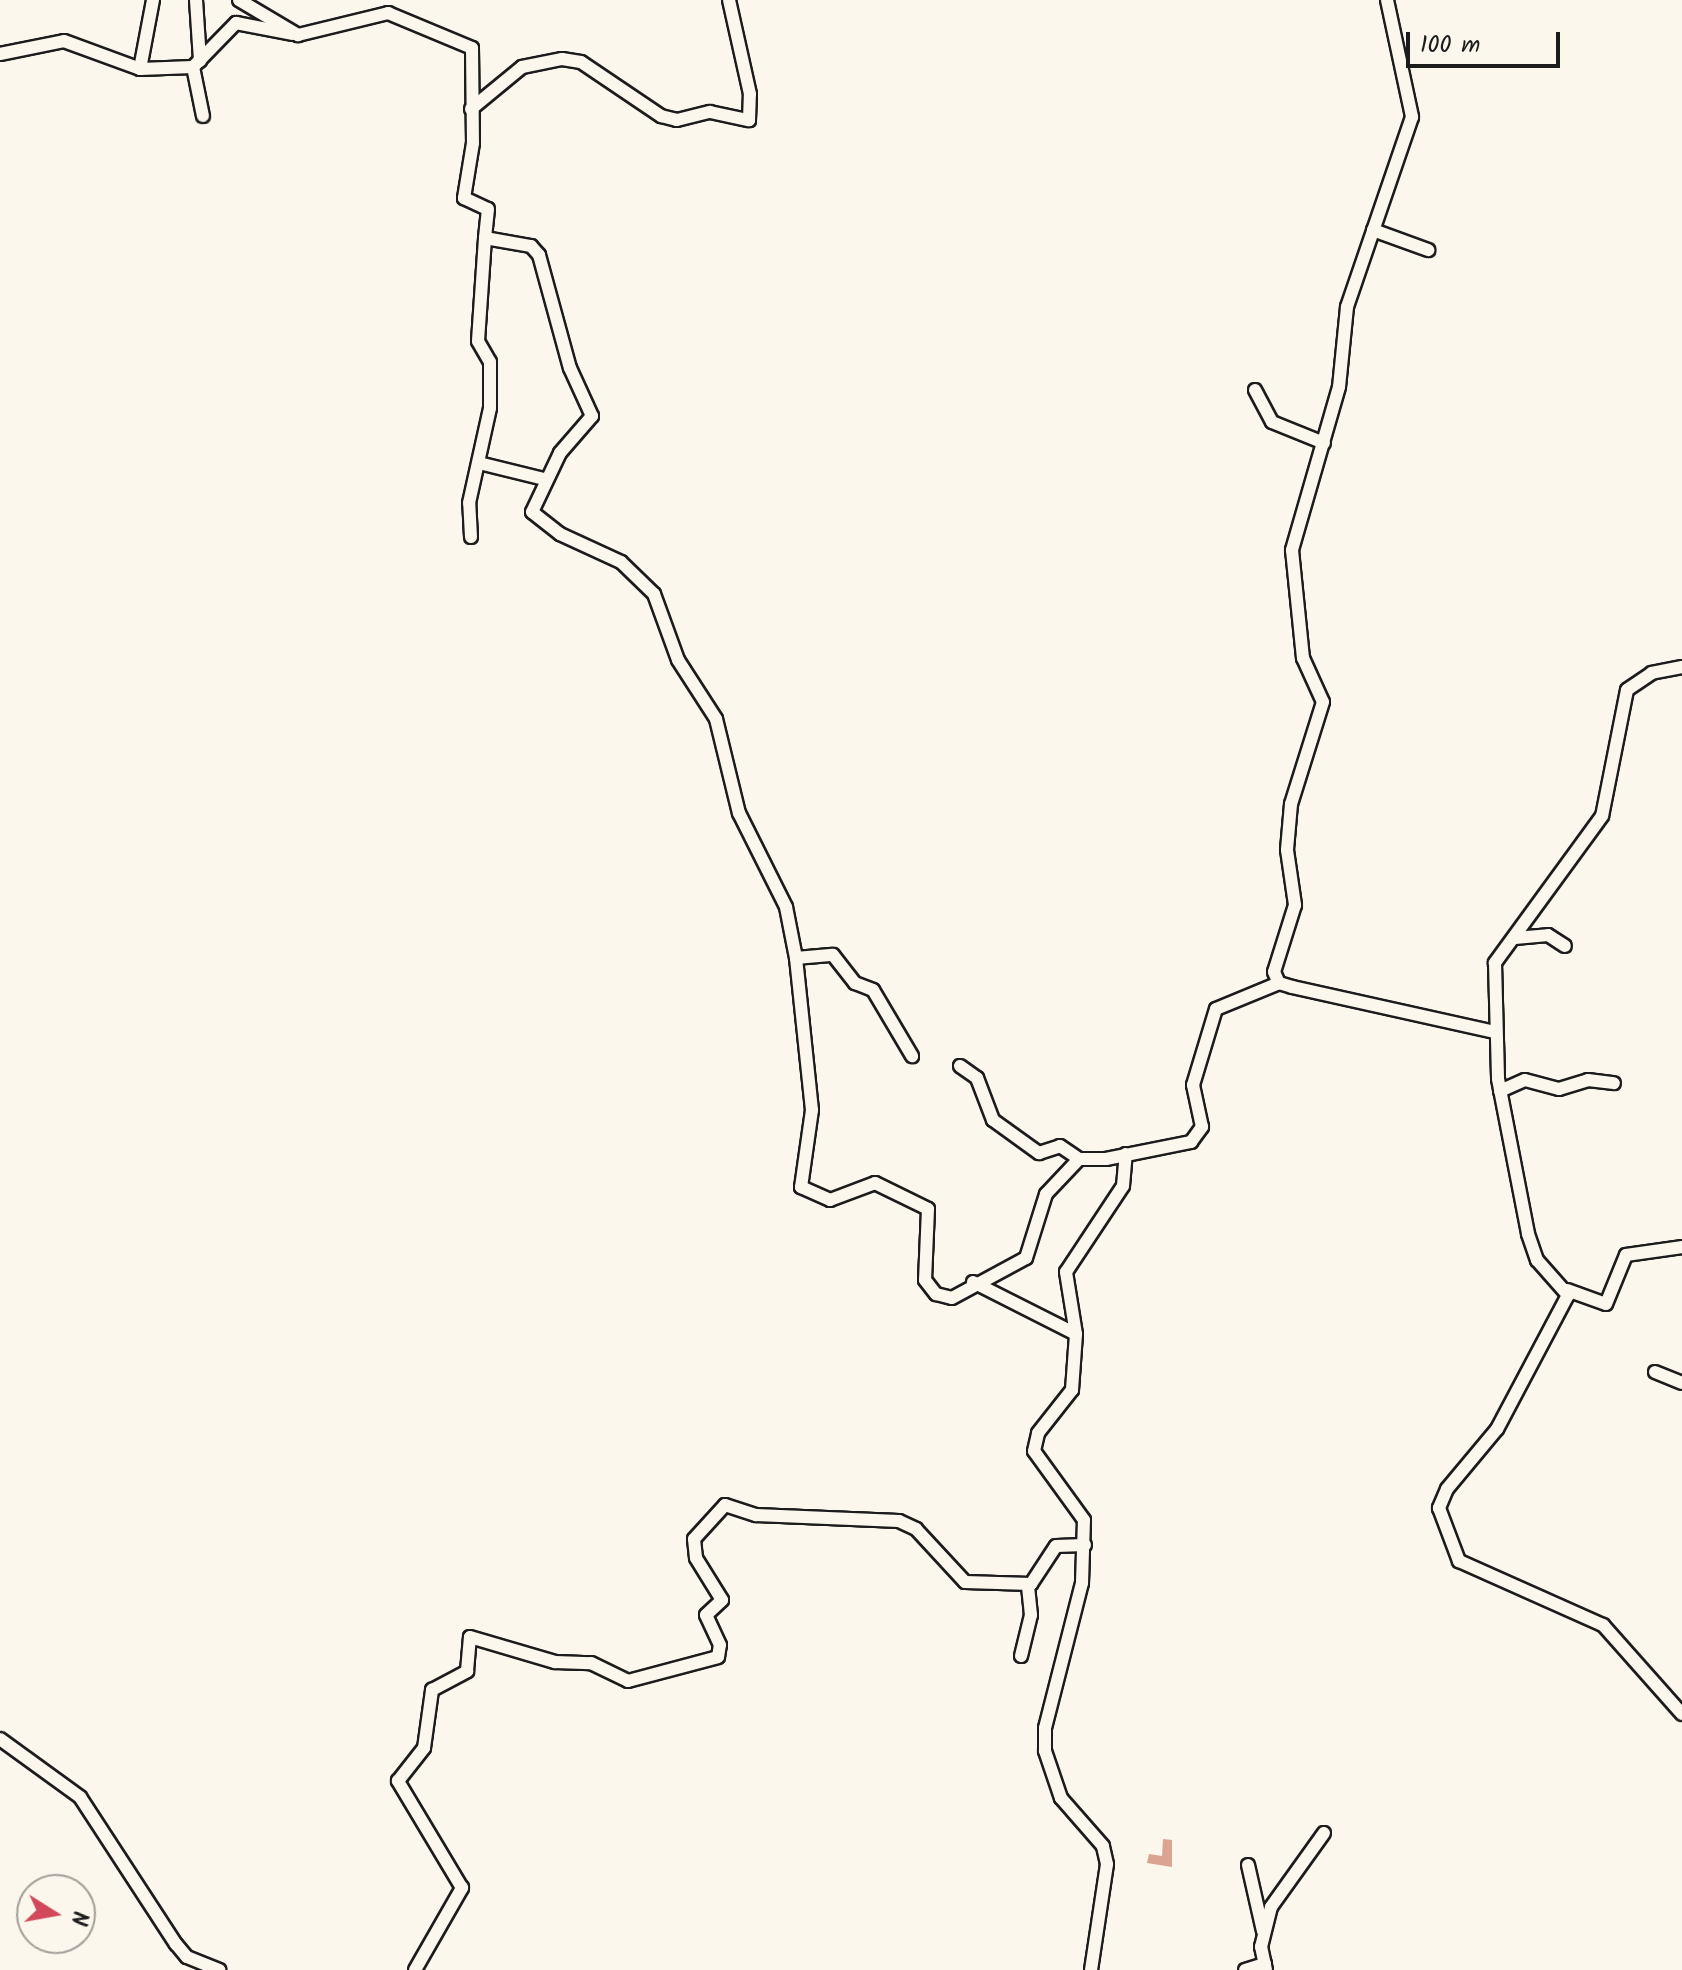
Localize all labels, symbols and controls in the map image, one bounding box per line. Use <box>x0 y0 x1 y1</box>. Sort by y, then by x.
scale bar <box>1410 16 1564 66</box>
text: 100 m <box>1420 26 1480 65</box>
north arrow <box>16 1874 96 1954</box>
text: N <box>60 1908 97 1928</box>

